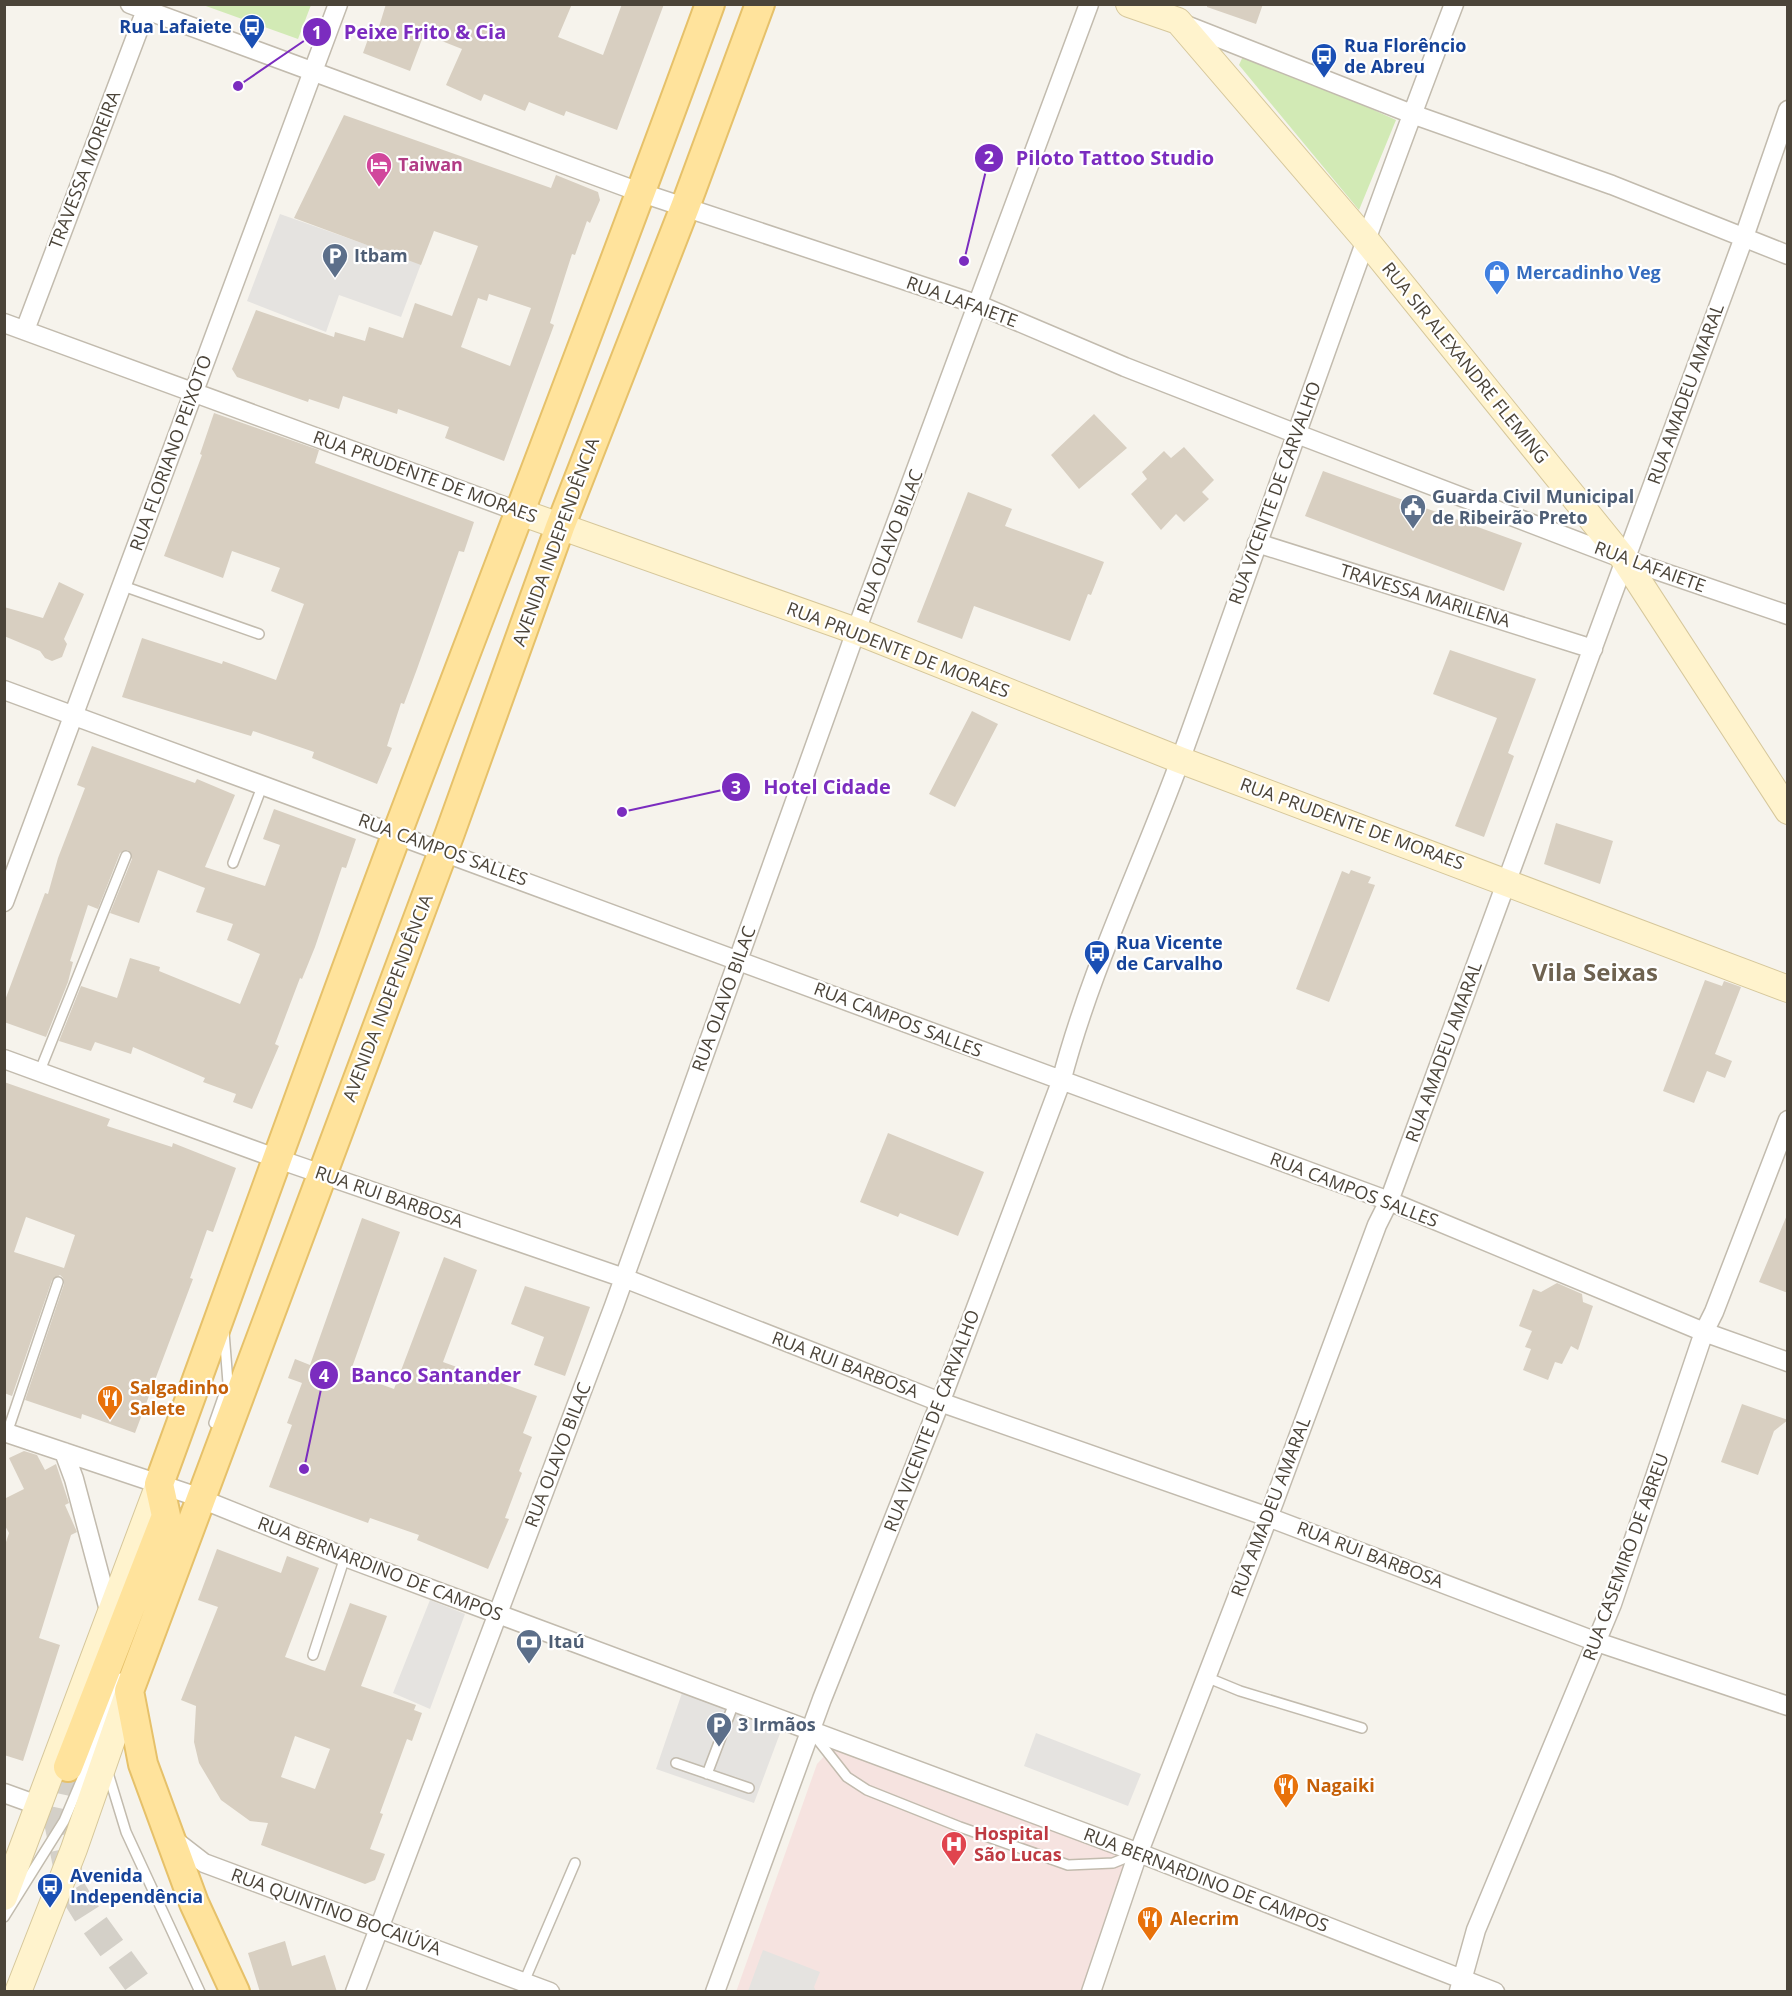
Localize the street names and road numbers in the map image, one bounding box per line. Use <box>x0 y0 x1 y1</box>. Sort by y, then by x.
street label: TRAVESSA MOREIRA <box>43 86 126 252</box>
street label: RUA SIR ALEXANDRE FLEMING <box>1377 257 1555 468</box>
street label: RUA LAFAIETE <box>903 270 1021 332</box>
street label: RUA AMADEU AMARAL <box>1641 300 1729 487</box>
street label: RUA FLORIANO PEIXOTO <box>123 351 217 554</box>
street label: RUA VICENTE DE CARVALHO <box>1222 378 1326 608</box>
street label: RUA PRUDENTE DE MORAES <box>310 424 541 528</box>
street label: AVENIDA INDEPENDÊNCIA <box>506 434 604 649</box>
street label: RUA OLAVO BILAC <box>850 466 928 617</box>
street label: RUA LAFAIETE <box>1591 535 1709 597</box>
street label: TRAVESSA MARILENA <box>1337 558 1514 633</box>
street label: RUA PRUDENTE DE MORAES <box>783 595 1013 703</box>
street label: RUA PRUDENTE DE MORAES <box>1237 771 1468 875</box>
street label: RUA CAMPOS SALLES <box>355 807 531 891</box>
street label: AVENIDA INDEPENDÊNCIA <box>336 890 438 1105</box>
street label: RUA OLAVO BILAC <box>686 923 761 1075</box>
street label: RUA AMADEU AMARAL <box>1399 958 1487 1145</box>
street label: RUA CAMPOS SALLES <box>811 976 986 1062</box>
street label: RUA CAMPOS SALLES <box>1267 1146 1442 1232</box>
street label: RUA RUI BARBOSA <box>312 1159 467 1233</box>
street label: RUA VICENTE DE CARVALHO <box>878 1306 985 1535</box>
street label: RUA RUI BARBOSA <box>769 1325 923 1403</box>
street label: RUA OLAVO BILAC <box>518 1379 596 1530</box>
street label: RUA AMADEU AMARAL <box>1225 1413 1315 1600</box>
street label: RUA CASEMIRO DE ABREU <box>1576 1450 1674 1664</box>
street label: RUA BERNARDINO DE CAMPOS <box>254 1510 506 1626</box>
street label: RUA RUI BARBOSA <box>1294 1515 1448 1593</box>
street label: RUA BERNARDINO DE CAMPOS <box>1080 1821 1332 1937</box>
street label: RUA QUINTINO BOCAIÚVA <box>228 1862 445 1960</box>

